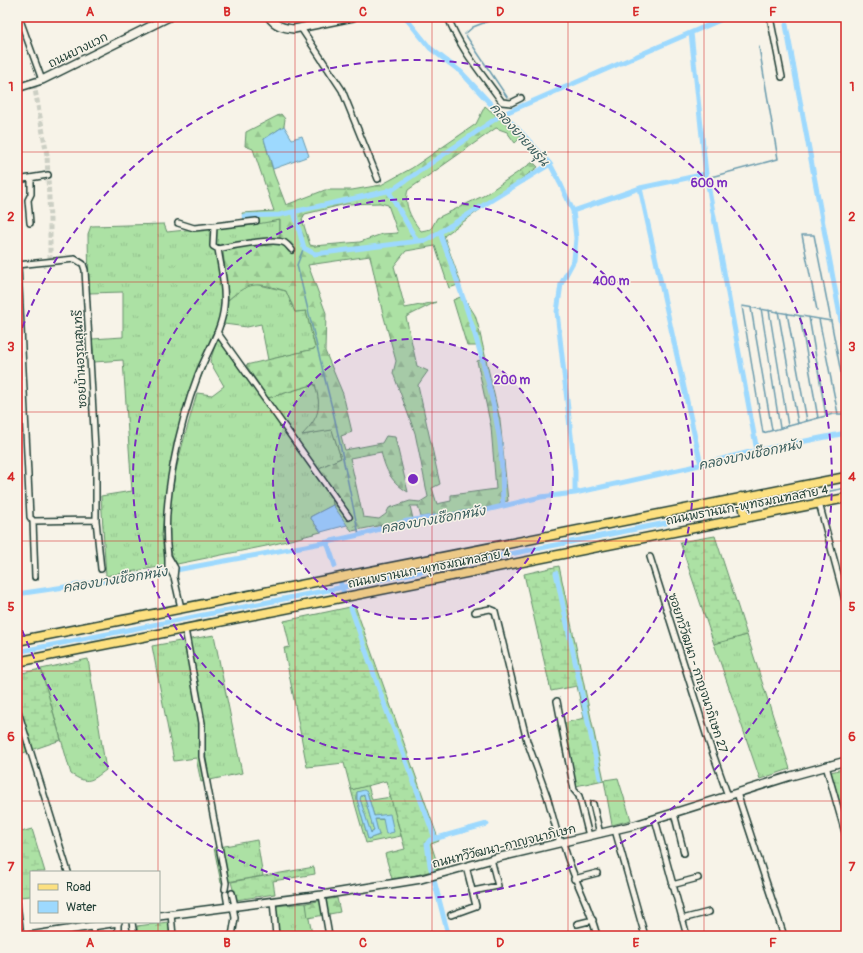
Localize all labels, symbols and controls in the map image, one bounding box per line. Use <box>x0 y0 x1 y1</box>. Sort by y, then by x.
text: A <box>86 4 95 20</box>
text: B <box>223 4 231 20</box>
text: C <box>359 4 367 20</box>
text: D <box>496 4 504 20</box>
text: E <box>633 4 640 20</box>
text: F <box>769 4 777 20</box>
street label: ถนนบางแวก <box>46 30 111 71</box>
text: 1 <box>8 79 14 95</box>
text: 1 <box>849 79 855 95</box>
water label: คลองยายพรุ้น <box>485 99 554 172</box>
text: 600 m <box>691 176 728 191</box>
text: 2 <box>7 209 15 225</box>
text: 2 <box>848 209 856 225</box>
text: 400 m <box>592 274 630 289</box>
street label: ซอยบ้านอรุณสุนทรี <box>70 309 92 408</box>
text: 3 <box>7 339 15 355</box>
text: 3 <box>848 339 856 355</box>
text: 200 m <box>494 373 531 388</box>
water label: คลองบางเชือกหนัง <box>697 435 805 474</box>
text: 4 <box>7 469 15 485</box>
text: 4 <box>848 469 856 485</box>
centre of rings <box>406 472 420 486</box>
street label: ถนนพรานนก-พุทธมณฑลสาย 4 <box>665 482 830 530</box>
water label: คลองบางเชือกหนัง <box>380 502 488 537</box>
street label: ถนนพรานนก-พุทธมณฑลสาย 4 <box>347 545 512 593</box>
water label: คลองบางเชือกหนัง <box>62 563 170 596</box>
street label: ซอยทวีวัฒนา - กาญจนาภิเษก 27 <box>665 591 731 756</box>
text: 5 <box>7 599 15 615</box>
text: 5 <box>848 599 856 615</box>
text: 6 <box>7 729 15 745</box>
text: 6 <box>848 729 856 745</box>
street label: ถนนทวีวัฒนา-กาญจนาภิเษก <box>431 821 578 872</box>
text: 7 <box>8 859 15 875</box>
text: 7 <box>849 859 856 875</box>
legend <box>30 871 160 923</box>
text: Road <box>66 880 91 895</box>
text: Water <box>66 900 97 915</box>
text: A <box>86 935 95 951</box>
text: B <box>223 935 231 951</box>
text: C <box>359 935 367 951</box>
text: D <box>496 935 504 951</box>
text: E <box>633 935 640 951</box>
text: F <box>769 935 777 951</box>

